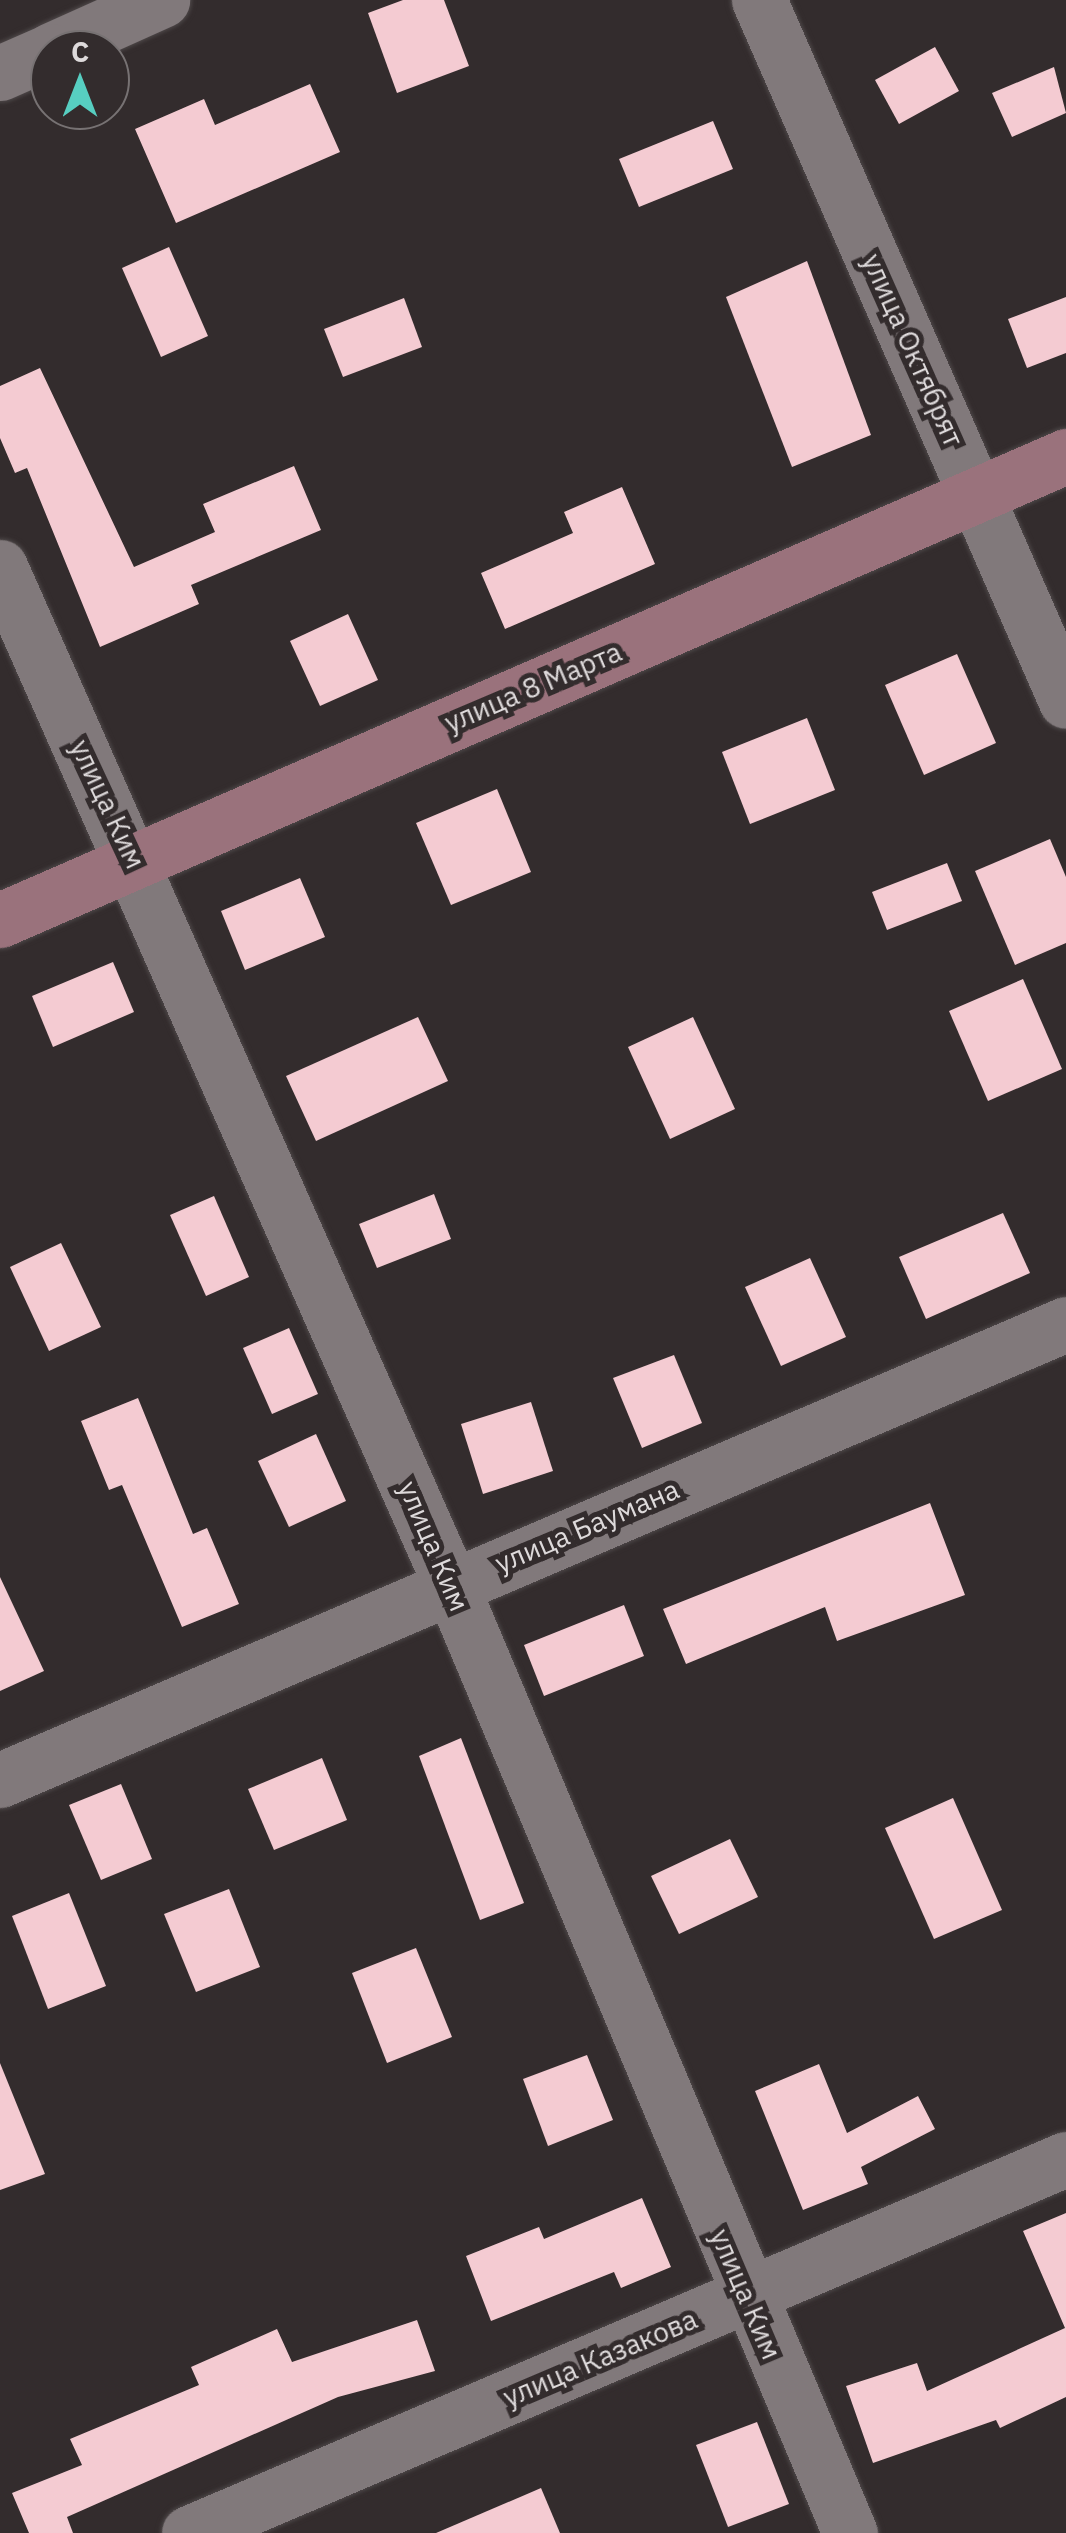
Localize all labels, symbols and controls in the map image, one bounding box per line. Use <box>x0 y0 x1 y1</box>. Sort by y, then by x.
north arrow <box>30 30 130 130</box>
text: С <box>71 33 89 70</box>
street label: улица Октябрят <box>855 248 971 452</box>
street label: улица 8 Марта <box>439 635 627 739</box>
street label: улица Ким <box>64 734 152 874</box>
street label: улица Баумана <box>490 1472 684 1580</box>
street label: улица Ким <box>392 1476 476 1616</box>
street label: улица Ким <box>704 2224 788 2364</box>
street label: улица Казакова <box>498 2302 702 2414</box>

